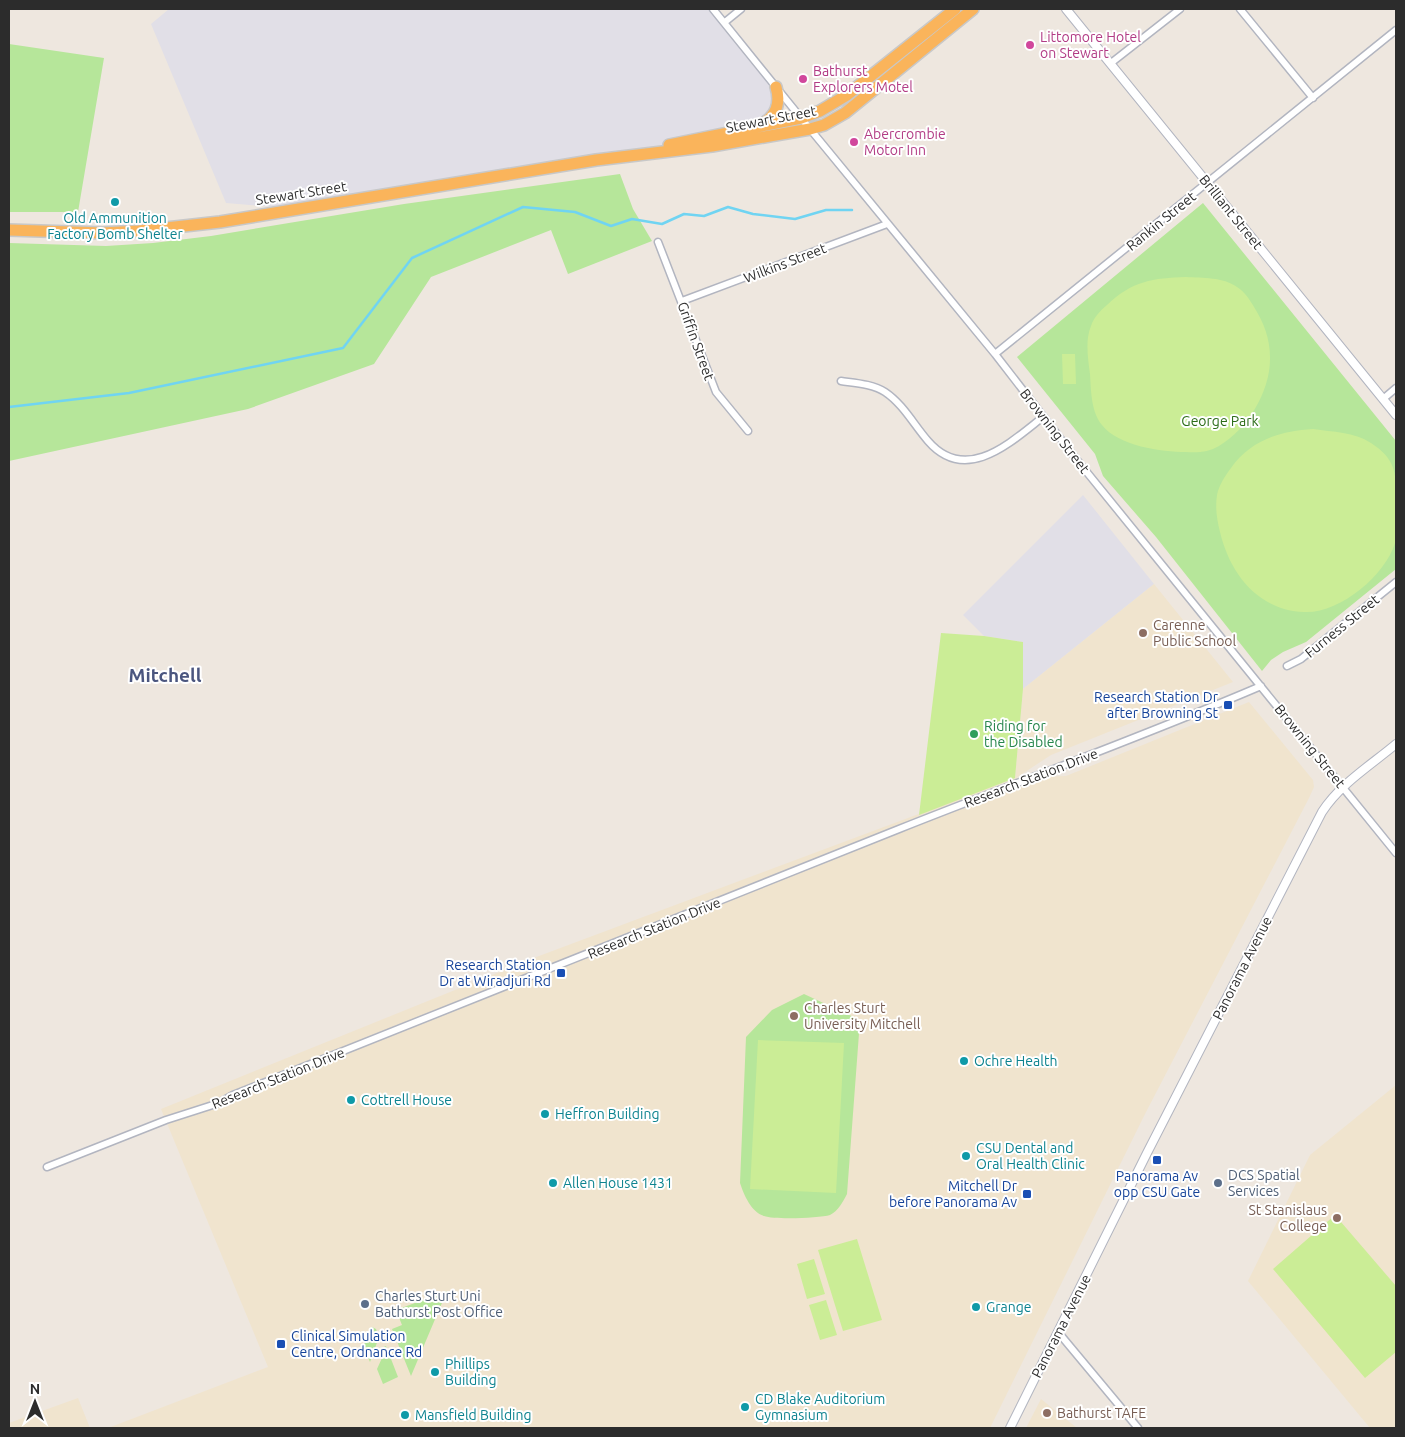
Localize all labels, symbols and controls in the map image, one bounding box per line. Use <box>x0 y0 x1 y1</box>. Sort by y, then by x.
place label: Littomore Hotel on Stewart <box>1040 29 1141 61</box>
marker: Littomore Hotel on Stewart <box>1024 39 1036 51</box>
place label: Bathurst Explorers Motel <box>813 63 913 95</box>
marker: Bathurst Explorers Motel <box>797 73 809 85</box>
street label: Stewart Street <box>724 102 818 136</box>
place label: Abercrombie Motor Inn <box>864 126 946 158</box>
marker: Abercrombie Motor Inn <box>848 136 860 148</box>
street label: Brilliant Street <box>1196 171 1266 253</box>
street label: Stewart Street <box>254 178 348 208</box>
street label: Rankin Street <box>1123 188 1199 254</box>
marker: Old Ammunition Factory Bomb Shelter <box>109 196 121 208</box>
place label: Old Ammunition Factory Bomb Shelter <box>47 210 183 242</box>
street label: Wilkins Street <box>741 240 829 286</box>
street label: Griffin Street <box>674 300 718 383</box>
street label: Browning Street <box>1017 386 1093 477</box>
park label: George Park <box>1181 413 1259 429</box>
street label: Furness Street <box>1302 591 1383 661</box>
place label: Carenne Public School <box>1153 617 1237 649</box>
marker: Carenne Public School <box>1137 627 1149 639</box>
district label: Mitchell <box>129 664 202 686</box>
place label: Research Station Dr after Browning St <box>1094 689 1219 721</box>
marker: Research Station Dr after Browning St <box>1222 699 1234 711</box>
street label: Browning Street <box>1271 701 1349 791</box>
place label: Riding for the Disabled <box>984 718 1063 750</box>
marker: Riding for the Disabled <box>968 728 980 740</box>
street label: Research Station Drive <box>962 745 1100 811</box>
street label: Research Station Drive <box>585 894 723 962</box>
street label: Panorama Avenue <box>1209 914 1275 1022</box>
place label: Research Station Dr at Wiradjuri Rd <box>439 957 551 989</box>
marker: Research Station Dr at Wiradjuri Rd <box>555 967 567 979</box>
place label: Charles Sturt University Mitchell <box>804 1000 921 1032</box>
marker: Charles Sturt University Mitchell <box>788 1010 800 1022</box>
street label: Research Station Drive <box>209 1044 347 1112</box>
place label: Ochre Health <box>974 1053 1057 1069</box>
marker: Ochre Health <box>958 1055 970 1067</box>
place label: Cottrell House <box>361 1092 452 1108</box>
marker: Cottrell House <box>345 1094 357 1106</box>
place label: Heffron Building <box>555 1106 659 1122</box>
marker: Heffron Building <box>539 1108 551 1120</box>
place label: CSU Dental and Oral Health Clinic <box>976 1140 1085 1172</box>
marker: CSU Dental and Oral Health Clinic <box>960 1150 972 1162</box>
marker: Panorama Av opp CSU Gate <box>1151 1154 1163 1166</box>
place label: DCS Spatial Services <box>1228 1167 1300 1199</box>
place label: Panorama Av opp CSU Gate <box>1114 1168 1200 1200</box>
place label: Allen House 1431 <box>563 1175 673 1191</box>
marker: Allen House 1431 <box>547 1177 559 1189</box>
marker: DCS Spatial Services <box>1212 1177 1224 1189</box>
place label: Mitchell Dr before Panorama Av <box>889 1178 1018 1210</box>
marker: Mitchell Dr before Panorama Av <box>1021 1188 1033 1200</box>
place label: St Stanislaus College <box>1249 1202 1327 1234</box>
marker: St Stanislaus College <box>1331 1212 1343 1224</box>
street label: Panorama Avenue <box>1028 1272 1094 1380</box>
place label: Charles Sturt Uni Bathurst Post Office <box>375 1288 503 1320</box>
marker: Charles Sturt Uni Bathurst Post Office <box>359 1298 371 1310</box>
place label: Grange <box>986 1299 1032 1315</box>
marker: Grange <box>970 1301 982 1313</box>
place label: Clinical Simulation Centre, Ordnance Rd <box>291 1328 422 1360</box>
marker: Clinical Simulation Centre, Ordnance Rd <box>275 1338 287 1350</box>
place label: Phillips Building <box>445 1356 497 1388</box>
marker: Phillips Building <box>429 1366 441 1378</box>
north arrow <box>10 1377 60 1427</box>
text: N <box>30 1381 40 1397</box>
place label: CD Blake Auditorium Gymnasium <box>755 1391 885 1423</box>
marker: CD Blake Auditorium Gymnasium <box>739 1401 751 1413</box>
place label: Bathurst TAFE <box>1057 1405 1146 1421</box>
place label: Mansfield Building <box>415 1407 532 1423</box>
marker: Bathurst TAFE <box>1041 1407 1053 1419</box>
marker: Mansfield Building <box>399 1409 411 1421</box>

